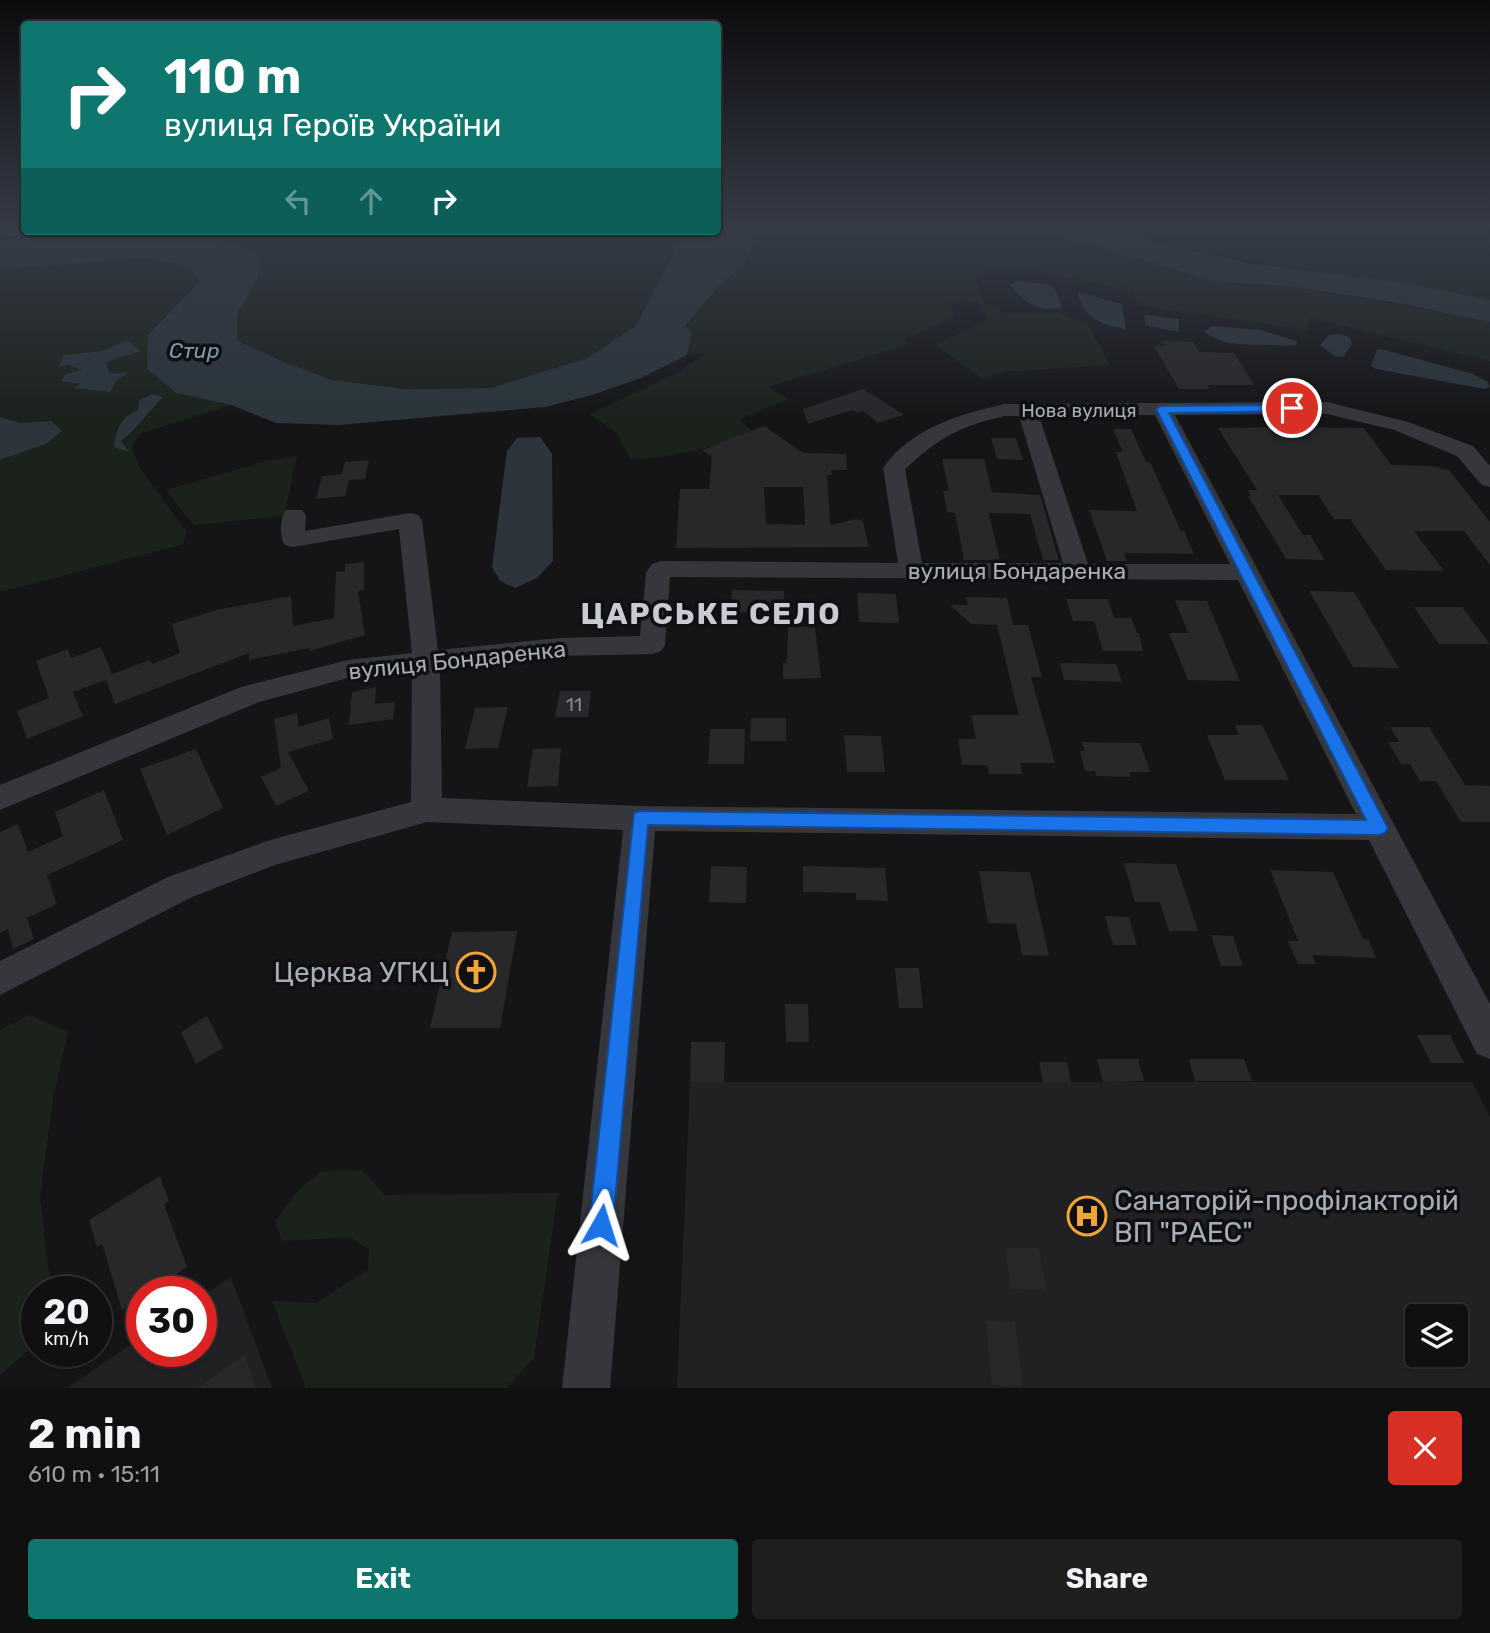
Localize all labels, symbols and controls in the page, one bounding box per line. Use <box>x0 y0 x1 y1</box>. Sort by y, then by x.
text: 110 m <box>164 47 301 105</box>
icon: right <box>49 49 140 140</box>
text: вулиця Героїв України <box>164 106 501 144</box>
icon: left <box>279 182 317 220</box>
icon: ahead <box>352 182 390 220</box>
icon: right <box>425 182 463 220</box>
water label: Стир <box>169 338 219 363</box>
pin <box>1262 378 1322 438</box>
icon: arrive <box>1273 389 1311 427</box>
street label: Нова вулиця <box>1021 399 1137 422</box>
street label: вулиця Бондаренка <box>908 557 1126 585</box>
district label: ЦАРСЬКЕ СЕЛО <box>580 596 842 632</box>
street label: вулиця Бондаренка <box>347 635 567 685</box>
house number: 11 <box>566 693 582 716</box>
church icon: Церква УГКЦ <box>455 951 497 993</box>
place label: Церква УГКЦ <box>274 956 449 989</box>
place label: Санаторій-профілакторій ВП "РАЕС" <box>1114 1184 1459 1249</box>
position arrow <box>564 1188 638 1262</box>
hospital icon: Санаторій-профілакторій ВП "РАЕС" <box>1066 1195 1108 1237</box>
speed limit sign: 30 <box>126 1276 217 1367</box>
text: 20 <box>43 1291 90 1333</box>
map controls <box>1405 1304 1468 1367</box>
button: layers <box>1405 1304 1468 1367</box>
text: km/h <box>44 1328 89 1350</box>
text: 2 min <box>28 1409 142 1459</box>
button: close <box>1388 1411 1462 1485</box>
text: 610 m · 15:11 <box>28 1460 160 1488</box>
button: Exit <box>28 1539 738 1619</box>
button: Share <box>752 1539 1462 1619</box>

